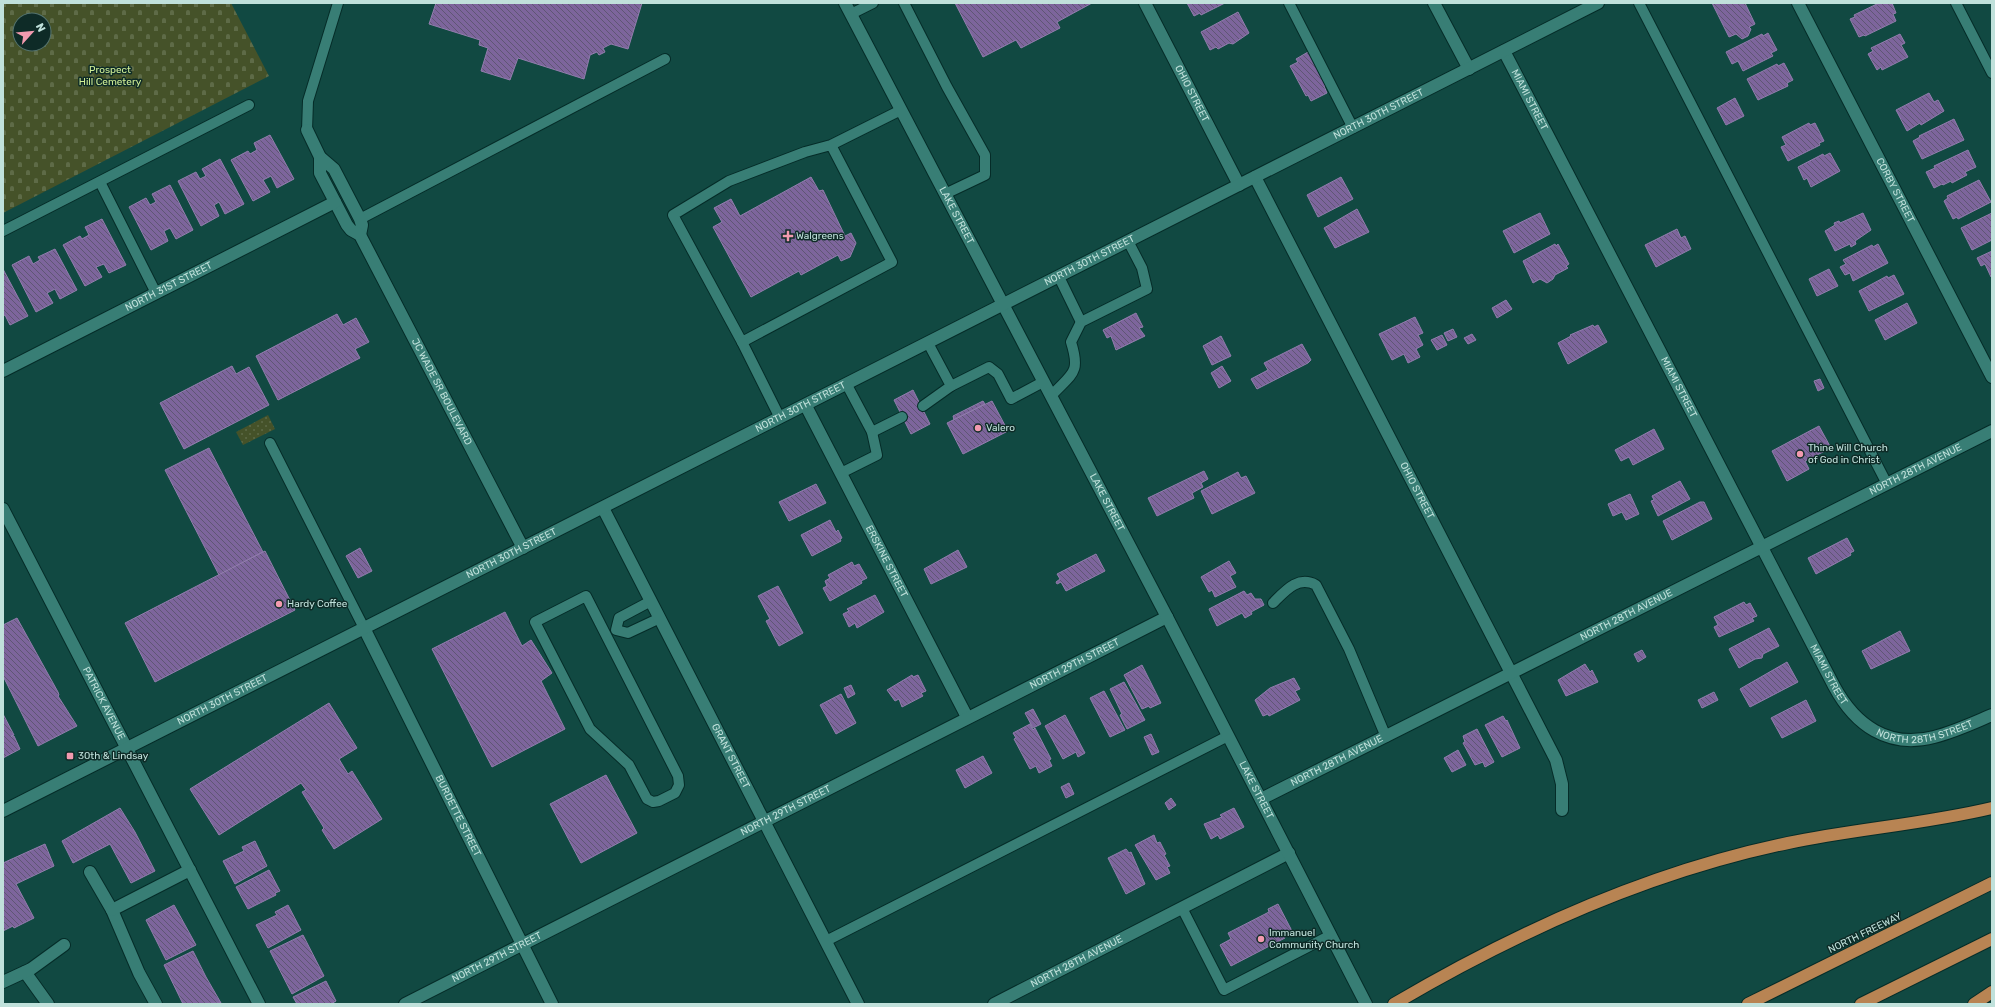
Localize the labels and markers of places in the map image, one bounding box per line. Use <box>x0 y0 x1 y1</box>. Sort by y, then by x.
place label: Walgreens <box>796 230 844 242</box>
marker: Walgreens <box>783 231 793 241</box>
place label: Valero <box>986 422 1015 434</box>
marker: Valero <box>973 423 983 433</box>
place label: Thine Will Church of God in Christ <box>1808 442 1888 466</box>
marker: Thine Will Church of God in Christ <box>1795 449 1805 459</box>
place label: Hardy Coffee <box>287 598 348 610</box>
marker: Hardy Coffee <box>274 599 284 609</box>
place label: 30th & Lindsay <box>78 750 149 762</box>
marker: 30th & Lindsay <box>65 751 75 761</box>
place label: Immanuel Community Church <box>1269 927 1359 951</box>
marker: Immanuel Community Church <box>1256 934 1266 944</box>

